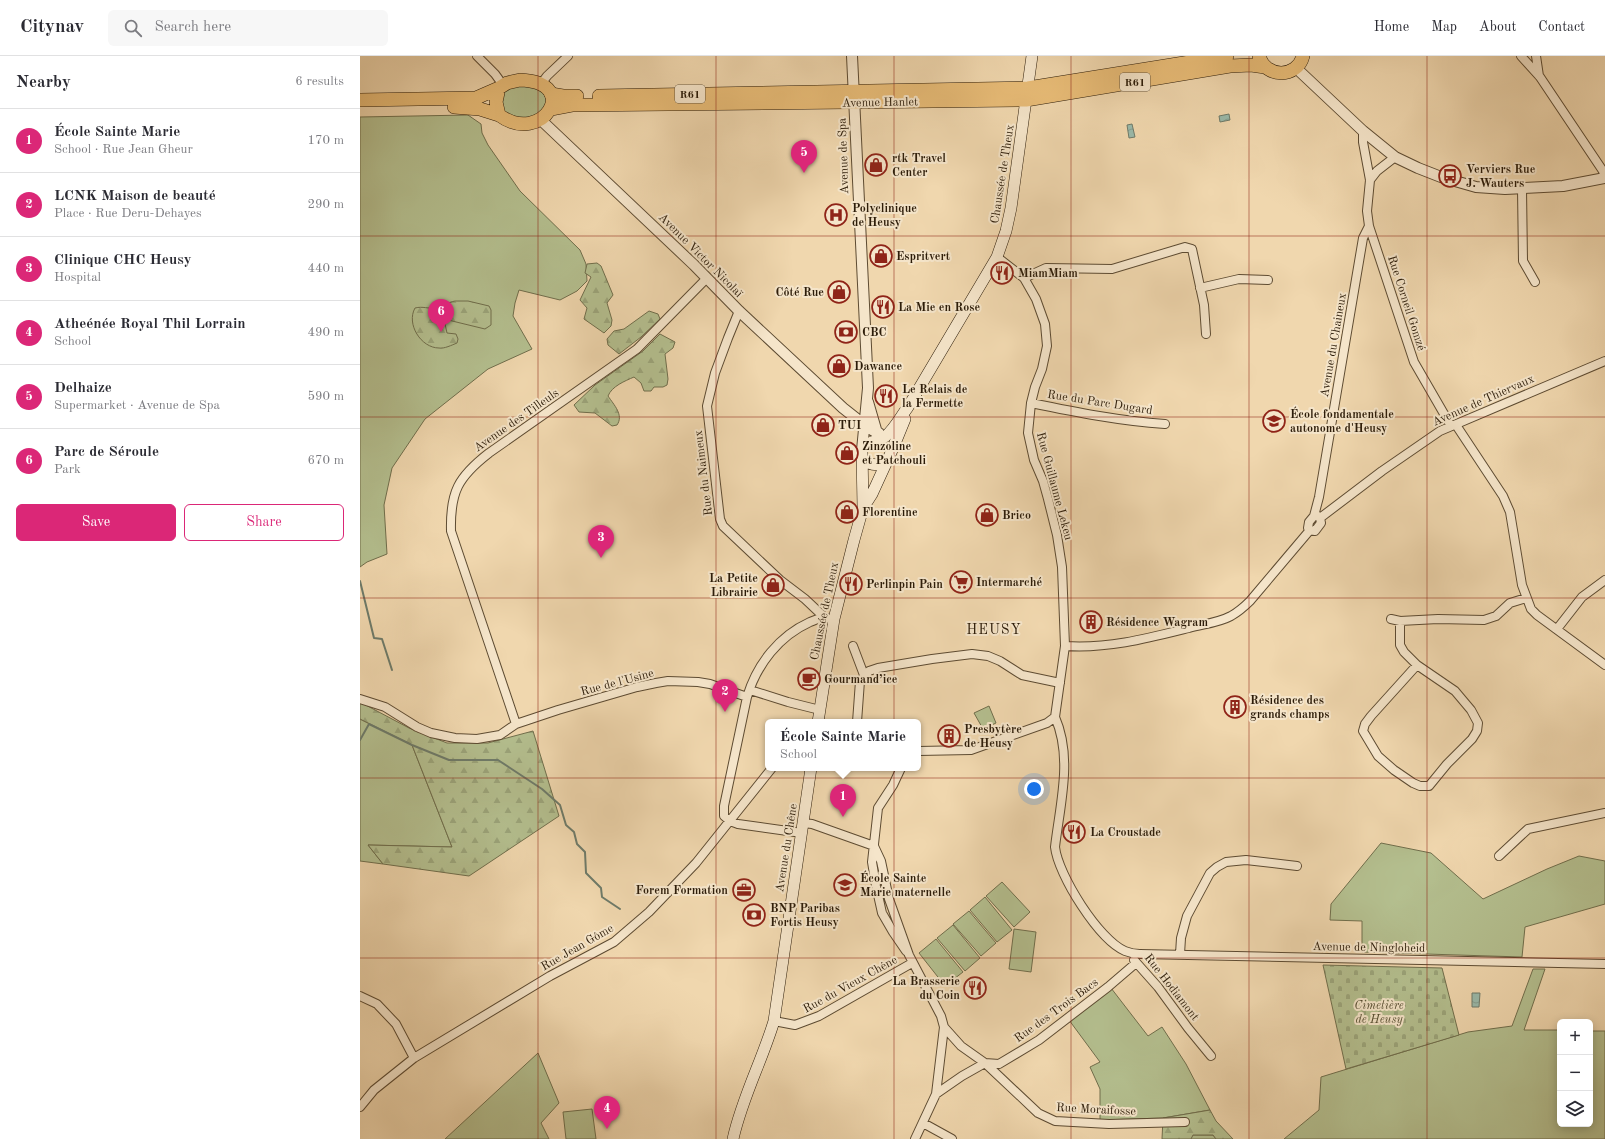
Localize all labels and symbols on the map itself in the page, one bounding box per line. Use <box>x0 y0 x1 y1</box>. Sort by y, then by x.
road number: R61 <box>1120 73 1150 91</box>
road number: R61 <box>675 85 705 103</box>
street label: Avenue Hanlet <box>842 96 918 110</box>
street label: Avenue de Spa <box>837 118 851 194</box>
street label: Chaussée de Theux <box>989 124 1017 225</box>
pin: 5 <box>791 140 817 173</box>
shop icon: rtk Travel Center <box>863 152 889 178</box>
place label: rtk Travel Center <box>892 153 946 179</box>
bus stop icon: Verviers Rue J. Wauters <box>1437 163 1463 189</box>
place label: Verviers Rue J. Wauters <box>1466 164 1536 190</box>
hospital icon: Polyclinique de Heusy <box>823 202 849 228</box>
place label: Polyclinique de Heusy <box>852 203 917 229</box>
street label: Avenue Victor Nicolaï <box>656 211 745 300</box>
shop icon: Espritvert <box>868 243 894 269</box>
place label: Espritvert <box>896 251 951 263</box>
street label: Rue Corneil Gomzé <box>1385 254 1427 353</box>
restaurant icon: MiamMiam <box>989 260 1015 286</box>
place label: MiamMiam <box>1018 268 1078 280</box>
shop icon: Côté Rue <box>826 279 852 305</box>
place label: Côté Rue <box>776 287 824 299</box>
street label: Avenue du Chaineux <box>1319 292 1349 398</box>
restaurant icon: La Mie en Rose <box>870 294 896 320</box>
pin: 6 <box>428 299 454 332</box>
place label: La Mie en Rose <box>898 302 980 314</box>
bank icon: CBC <box>833 319 859 345</box>
place label: CBC <box>862 327 886 339</box>
shop icon: Dawance <box>826 353 852 379</box>
place label: Dawance <box>854 361 902 373</box>
street label: Avenue de Thiervaux <box>1431 373 1536 429</box>
restaurant icon: Le Relais de la Fermette <box>873 383 899 409</box>
place label: Le Relais de la Fermette <box>902 384 968 410</box>
street label: Avenue des Tilleuls <box>472 387 561 455</box>
street label: Rue du Parc Dugard <box>1046 389 1153 417</box>
place label: École fondamentale autonome d'Heusy <box>1290 406 1394 435</box>
school or university icon: École fondamentale autonome d'Heusy <box>1261 408 1287 434</box>
shop icon: TUI <box>810 412 836 438</box>
place label: TUI <box>838 420 861 432</box>
street label: Rue du Naimeux <box>693 429 715 516</box>
street label: Rue Guillaume Lekeu <box>1034 431 1074 542</box>
shop icon: Zinzoline et Patchouli <box>834 440 860 466</box>
place label: Zinzoline et Patchouli <box>862 441 926 467</box>
shop icon: Florentine <box>834 499 860 525</box>
shop icon: Brico <box>974 502 1000 528</box>
place label: Florentine <box>862 507 918 519</box>
place label: Brico <box>1002 510 1031 522</box>
pin: 3 <box>588 525 614 558</box>
street label: Chaussée de Theux <box>809 561 841 661</box>
supermarket icon: Intermarché <box>948 569 974 595</box>
restaurant icon: Perlinpin Pain <box>838 571 864 597</box>
shop icon: La Petite Librairie <box>760 572 786 598</box>
place label: La Petite Librairie <box>709 573 758 599</box>
place label: Intermarché <box>976 577 1042 589</box>
place label: Perlinpin Pain <box>866 579 943 591</box>
building icon: Résidence Wagram <box>1078 609 1104 635</box>
place label: Résidence Wagram <box>1106 617 1208 629</box>
district label: HEUSY <box>966 623 1022 637</box>
cafe icon: Gourmand’ice <box>796 666 822 692</box>
street label: Rue de l'Usine <box>580 667 655 698</box>
place label: Gourmand’ice <box>824 674 898 686</box>
pin: 2 <box>712 679 738 712</box>
building icon: Résidence des grands champs <box>1222 694 1248 720</box>
place label: Résidence des grands champs <box>1250 695 1329 721</box>
building icon: Presbytère de Heusy <box>936 723 962 749</box>
place label: Presbytère de Heusy <box>964 724 1022 750</box>
your location <box>1024 779 1044 799</box>
pin: 1 <box>830 784 856 817</box>
street label: Avenue du Chêne <box>774 802 800 893</box>
restaurant icon: La Croustade <box>1061 819 1087 845</box>
place label: La Croustade <box>1090 827 1161 839</box>
place label: École Sainte Marie maternelle <box>860 870 951 899</box>
school or university icon: École Sainte Marie maternelle <box>832 872 858 898</box>
office icon: Forem Formation <box>731 877 757 903</box>
place label: Forem Formation <box>636 885 728 897</box>
bank icon: BNP Paribas Fortis Heusy <box>741 902 767 928</box>
place label: BNP Paribas Fortis Heusy <box>770 903 840 929</box>
street label: Rue Jean Gôme <box>539 922 616 973</box>
street label: Avenue de Ningloheid <box>1312 941 1425 955</box>
street label: Rue Hodiamont <box>1142 952 1201 1023</box>
street label: Rue du Vieux Chêne <box>801 954 900 1016</box>
restaurant icon: La Brasserie du Coin <box>962 975 988 1001</box>
place label: La Brasserie du Coin <box>892 976 960 1002</box>
street label: Rue des Trois Bacs <box>1013 977 1101 1045</box>
park label: Cimetière de Heusy <box>1354 1000 1404 1026</box>
pin: 4 <box>594 1096 620 1129</box>
street label: Rue Moraifosse <box>1056 1102 1137 1118</box>

